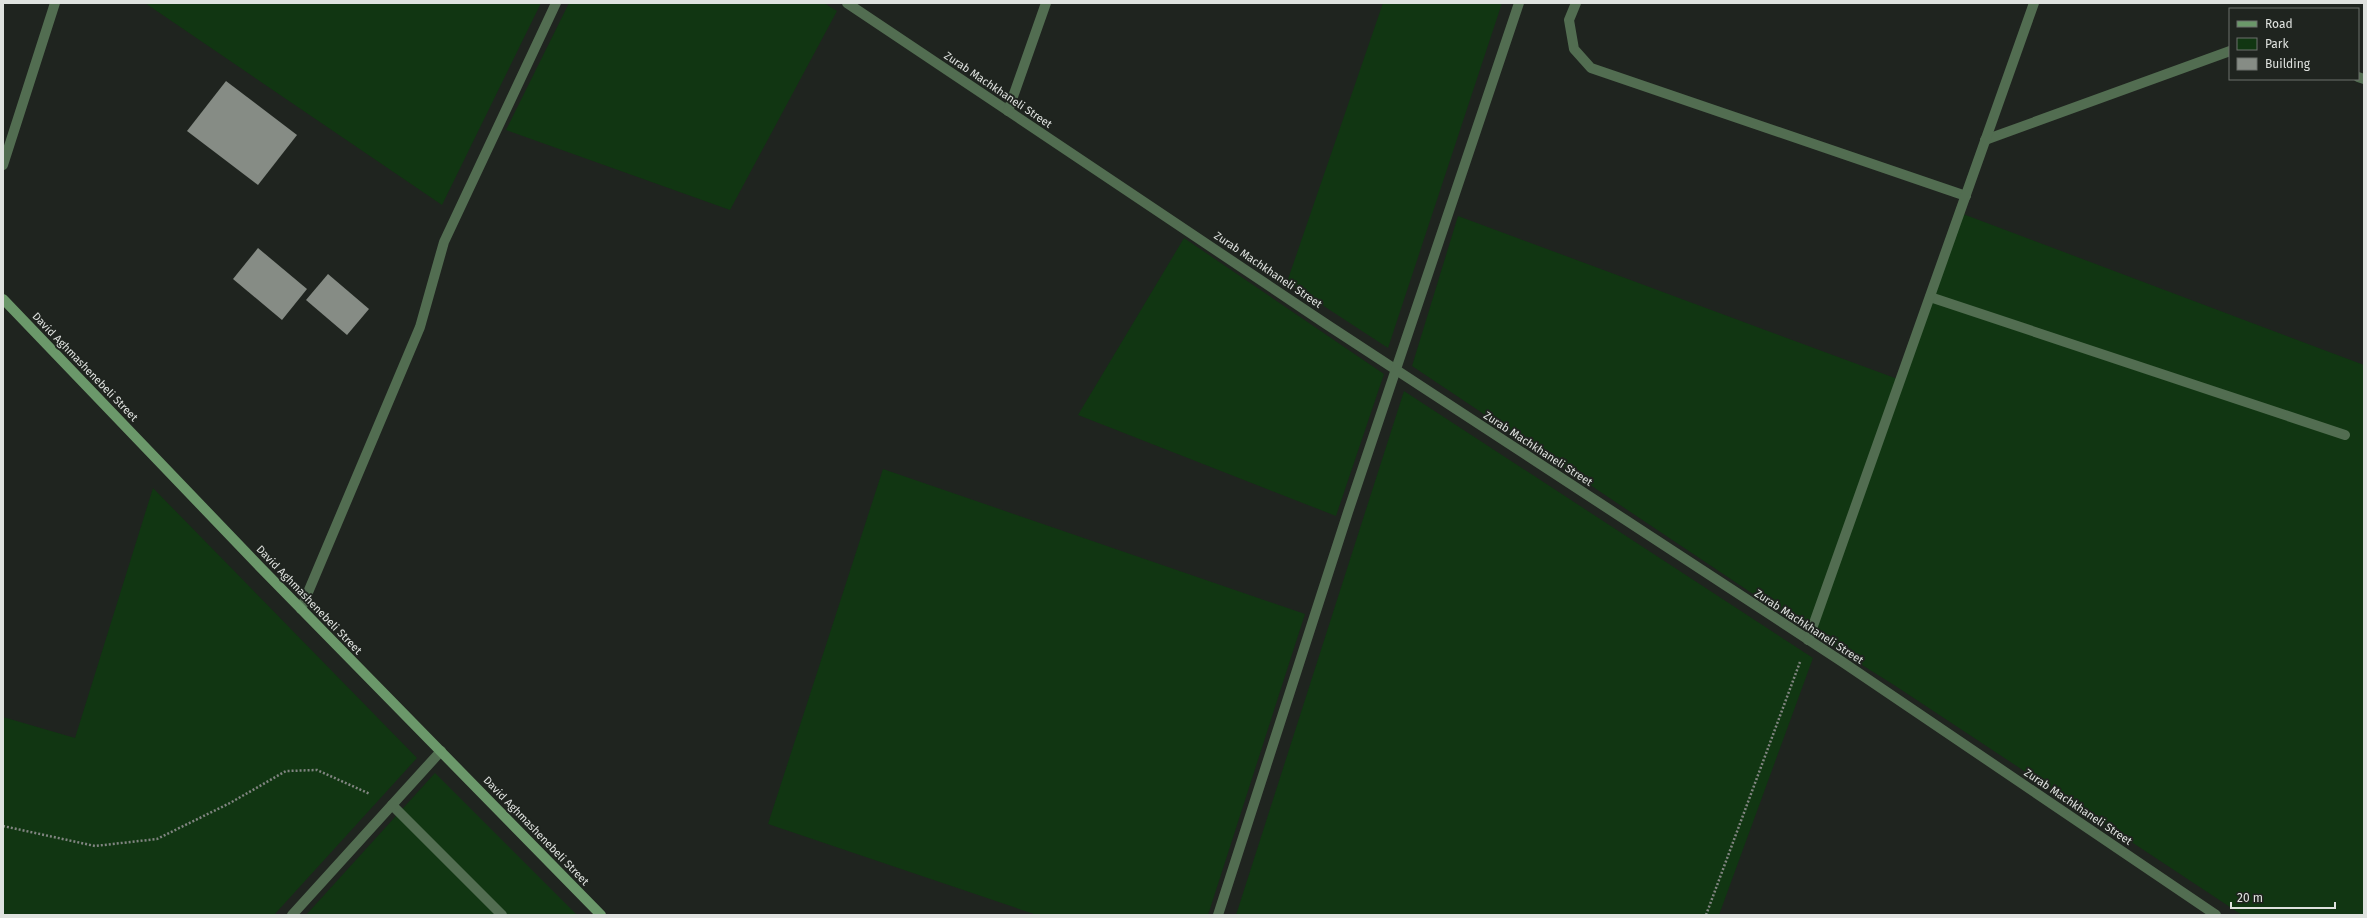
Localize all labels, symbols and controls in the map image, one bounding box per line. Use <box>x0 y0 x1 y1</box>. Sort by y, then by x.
legend <box>2229 8 2359 80</box>
text: Road <box>2265 17 2293 31</box>
text: Park <box>2265 37 2289 51</box>
street label: Zurab Machkhaneli Street <box>942 49 1054 131</box>
text: Building <box>2265 57 2311 71</box>
street label: Zurab Machkhaneli Street <box>1212 229 1324 311</box>
street label: David Aghmashenebeli Street <box>30 310 140 424</box>
street label: Zurab Machkhaneli Street <box>1481 409 1595 489</box>
street label: David Aghmashenebeli Street <box>254 543 364 657</box>
street label: Zurab Machkhaneli Street <box>1752 587 1866 667</box>
street label: Zurab Machkhaneli Street <box>2022 766 2134 848</box>
street label: David Aghmashenebeli Street <box>481 774 591 888</box>
scale bar <box>2231 884 2335 910</box>
text: 20 m <box>2237 891 2263 905</box>

